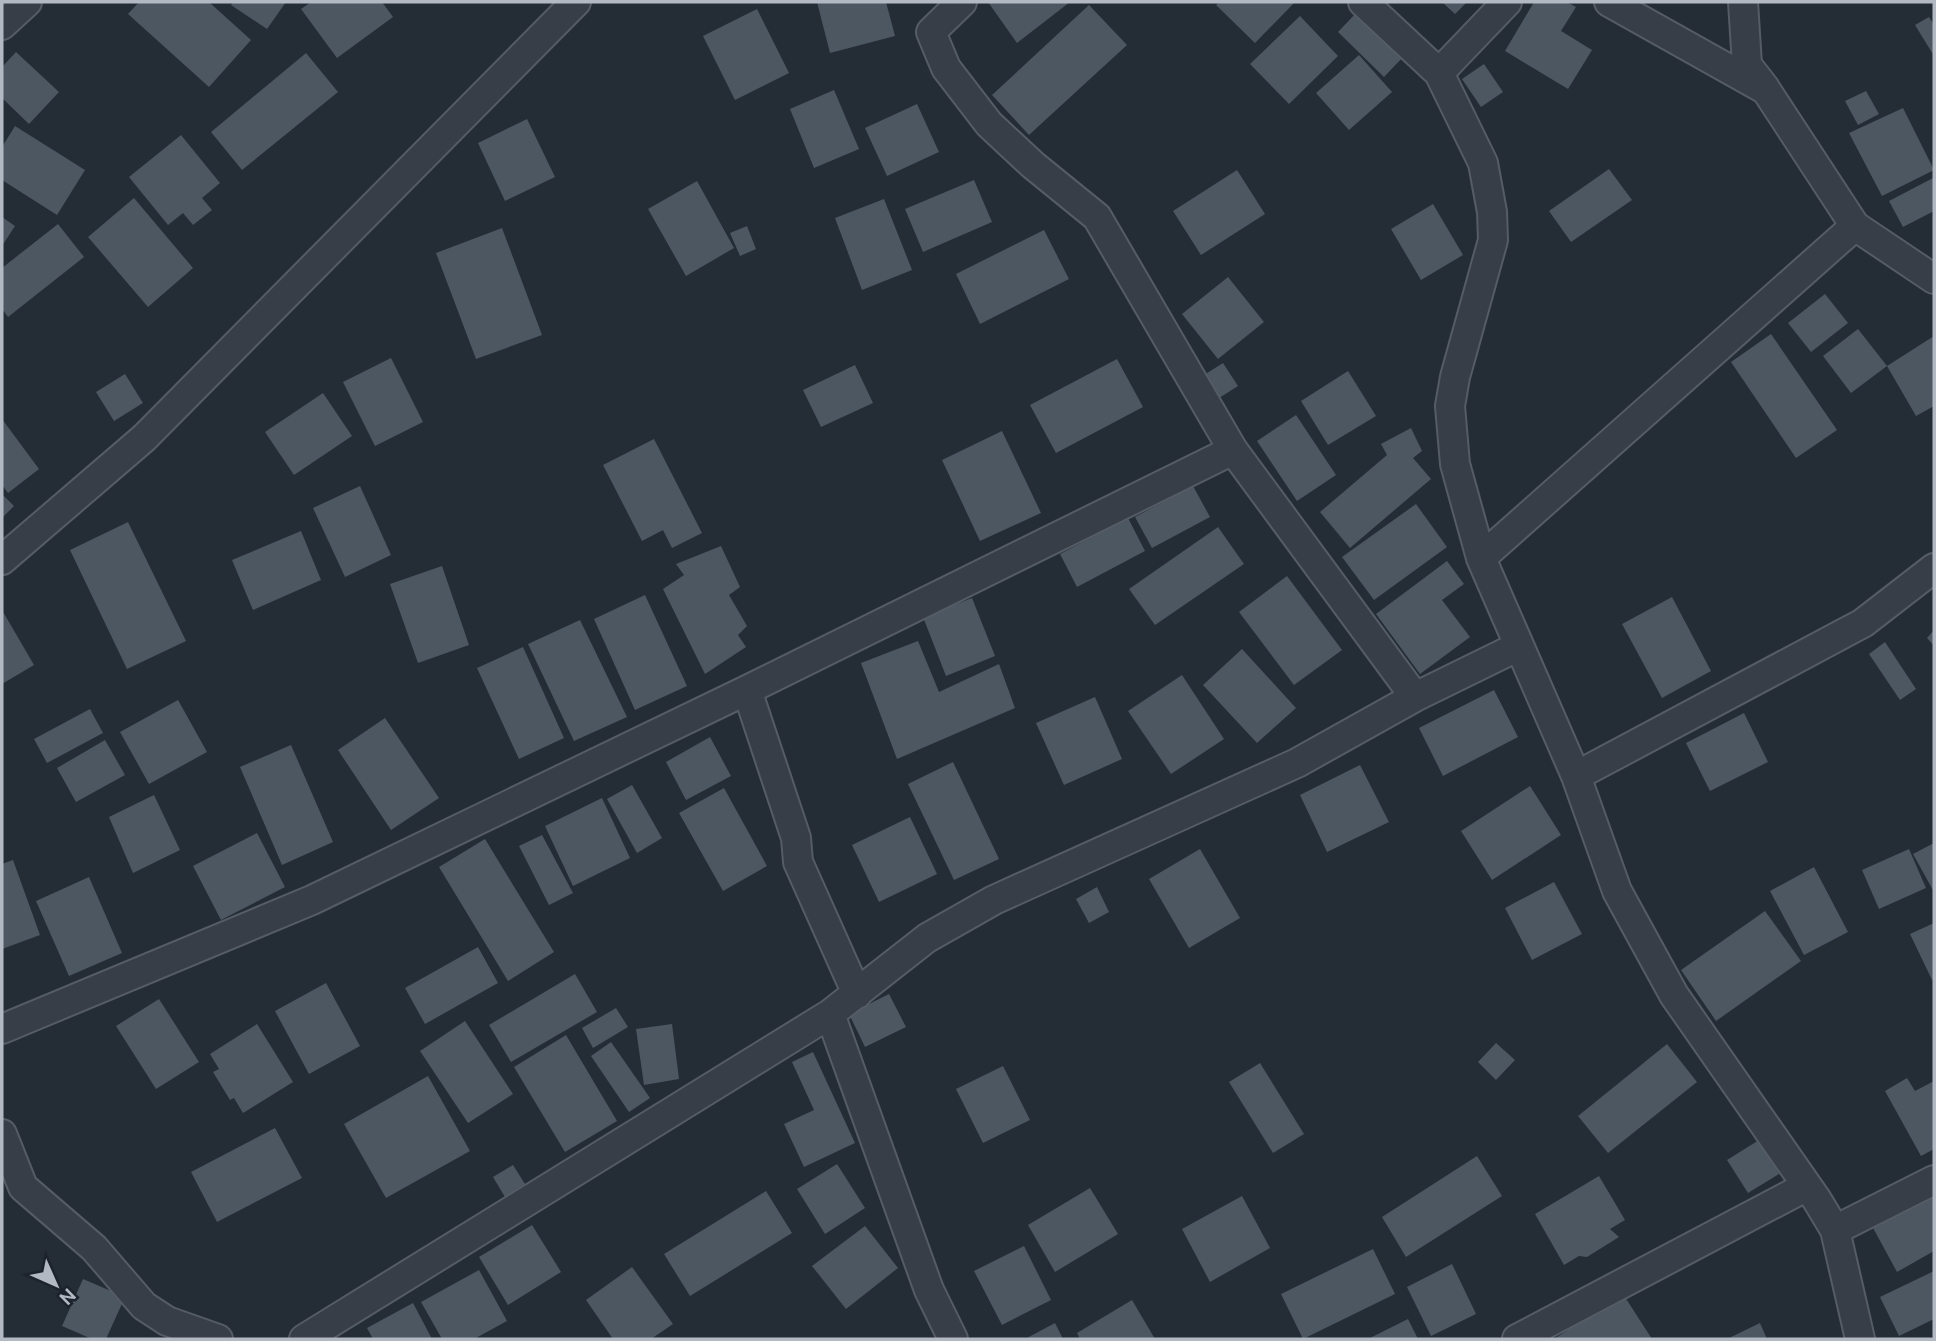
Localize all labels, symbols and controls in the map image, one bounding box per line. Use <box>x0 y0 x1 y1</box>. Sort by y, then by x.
north arrow <box>21 1250 91 1320</box>
text: N <box>55 1284 81 1310</box>

